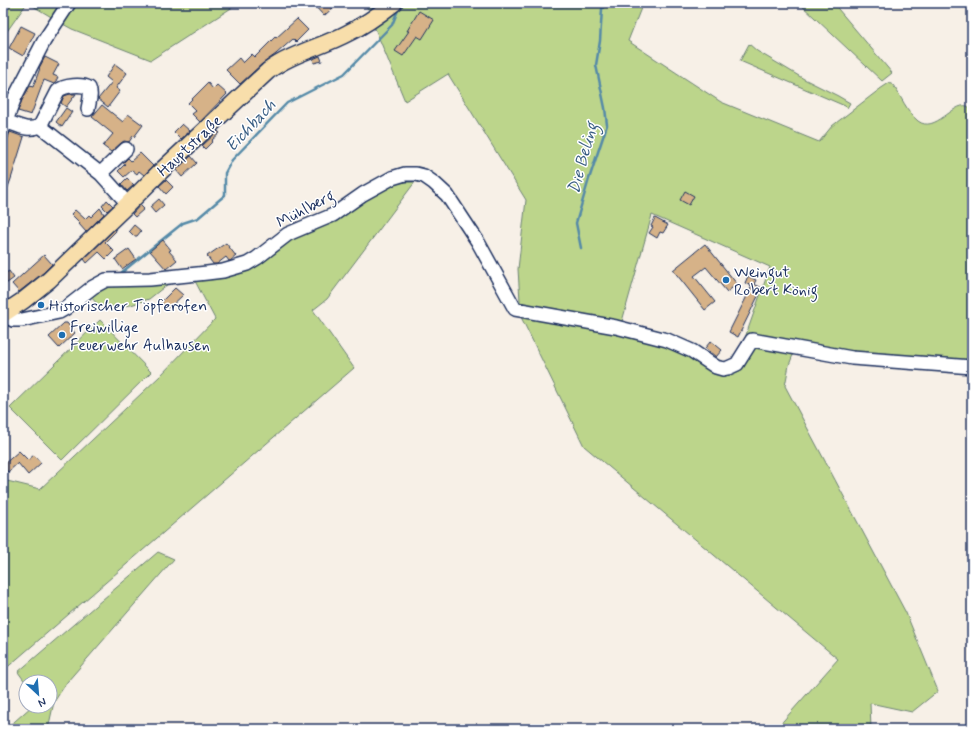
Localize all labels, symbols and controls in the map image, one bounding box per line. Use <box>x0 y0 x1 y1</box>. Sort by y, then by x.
water label: Eichbach <box>221 94 281 157</box>
street label: Hauptstraße <box>153 111 227 182</box>
water label: Die Beling <box>563 118 606 197</box>
street label: Mühlberg <box>273 185 339 234</box>
place label: Weingut Robert König <box>734 262 818 302</box>
marker: Weingut Robert König <box>721 275 731 285</box>
place label: Historischer Töpferofen <box>49 296 207 317</box>
marker: Historischer Töpferofen <box>36 300 46 310</box>
place label: Freiwillige Feuerwehr Aulhausen <box>70 317 210 356</box>
marker: Freiwillige Feuerwehr Aulhausen <box>57 330 67 340</box>
north arrow <box>18 674 58 714</box>
text: N <box>36 694 48 710</box>

